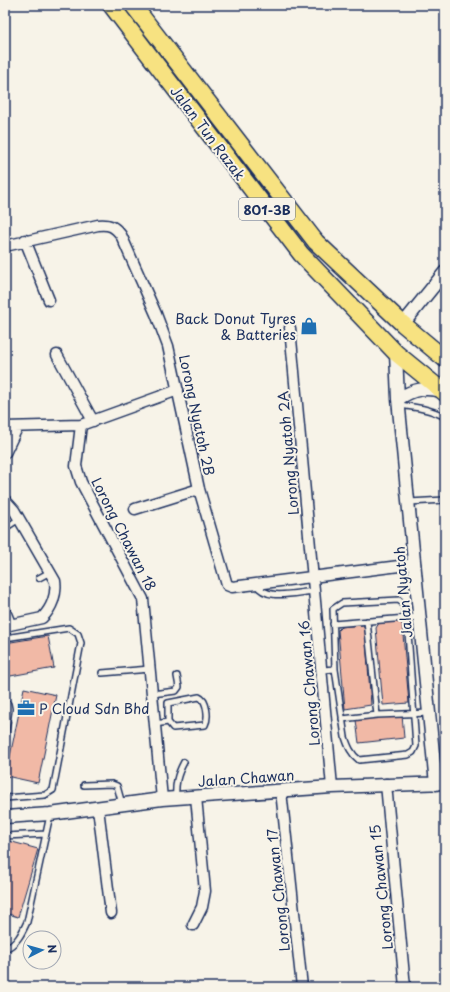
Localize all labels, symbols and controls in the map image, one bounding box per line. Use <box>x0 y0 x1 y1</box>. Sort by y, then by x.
street label: Jalan Tun Razak <box>166 81 250 185</box>
road number: 801-3B <box>239 198 295 220</box>
place label: Back Donut Tyres & Batteries <box>175 308 296 345</box>
shop icon: Back Donut Tyres & Batteries <box>299 316 319 336</box>
street label: Lorong Nyatoh 2B <box>174 353 220 477</box>
street label: Lorong Nyatoh 2A <box>272 390 304 516</box>
street label: Lorong Chawan 18 <box>86 474 162 594</box>
street label: Jalan Nyatoh <box>389 545 417 639</box>
street label: Lorong Chawan 16 <box>293 619 325 747</box>
office icon: P Cloud Sdn Bhd <box>16 698 36 718</box>
place label: P Cloud Sdn Bhd <box>39 698 149 719</box>
street label: Jalan Chawan <box>197 764 295 792</box>
street label: Lorong Chawan 15 <box>364 823 398 951</box>
street label: Lorong Chawan 17 <box>261 827 295 953</box>
north arrow <box>22 930 62 970</box>
text: N <box>44 944 61 954</box>

